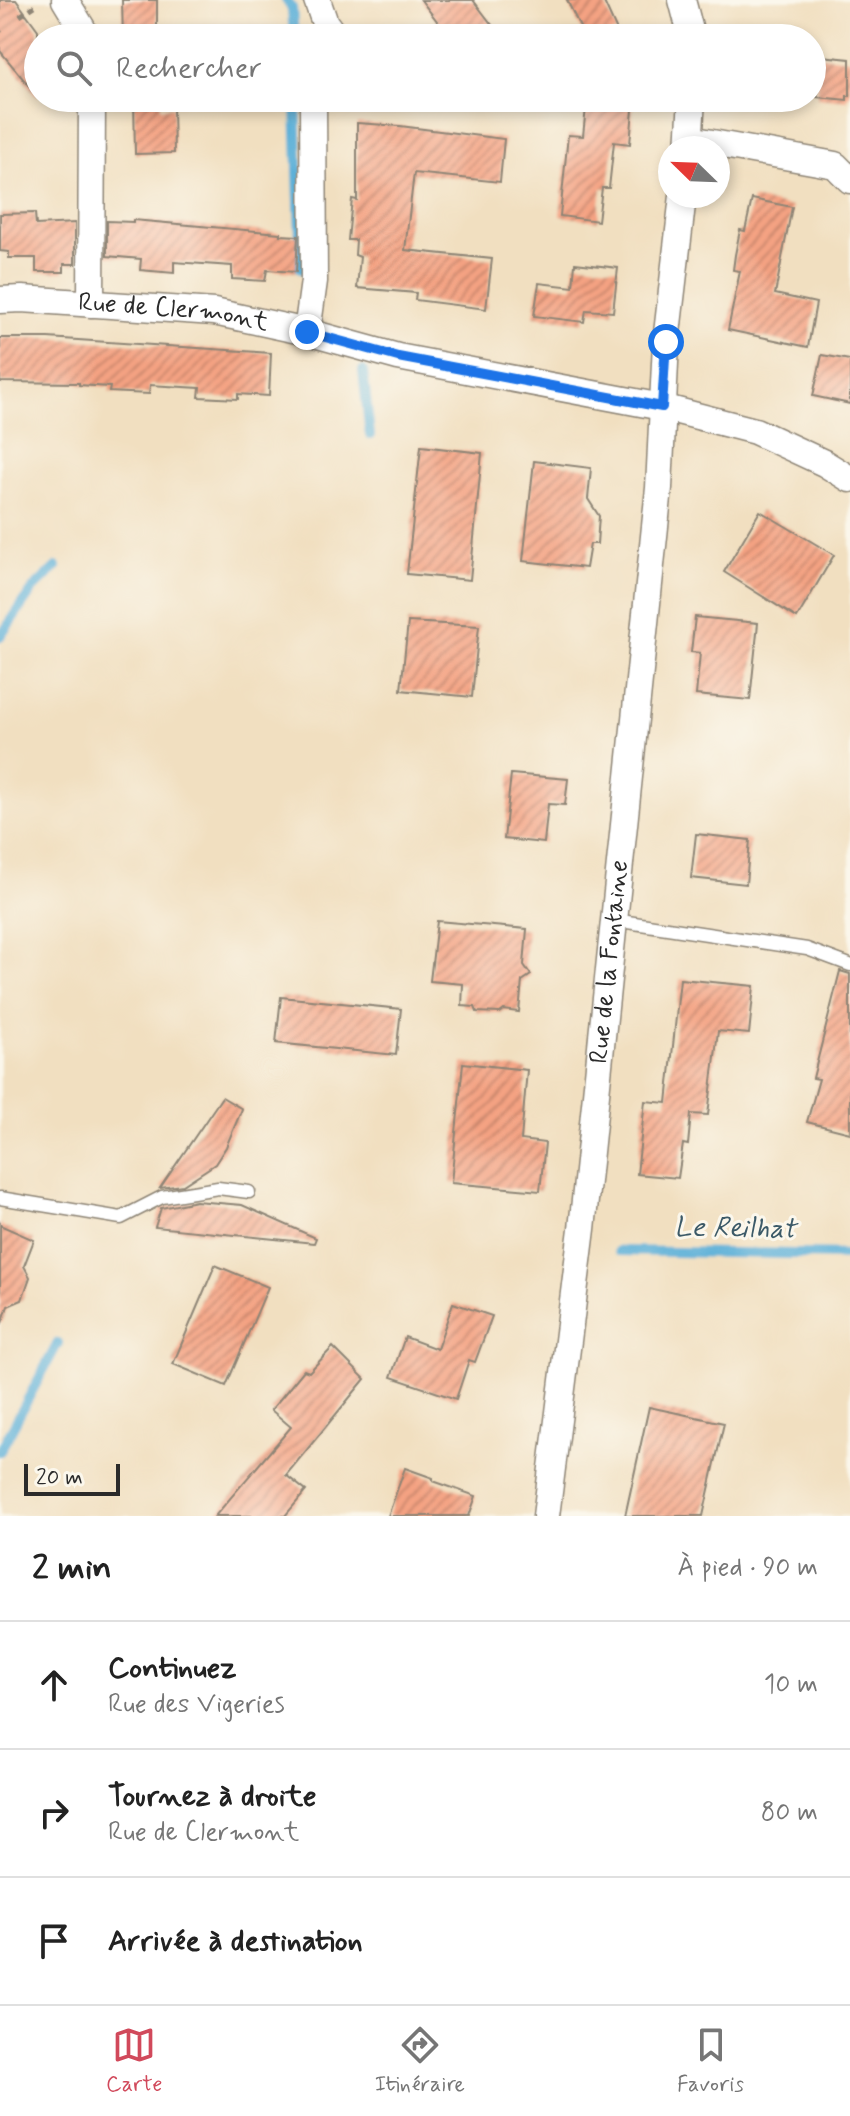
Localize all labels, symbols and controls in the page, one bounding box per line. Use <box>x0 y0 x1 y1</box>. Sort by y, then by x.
search box <box>24 24 826 112</box>
icon: search <box>52 46 96 90</box>
text: Rechercher <box>116 49 262 88</box>
north arrow <box>658 136 730 208</box>
street label: Rue de Clermont <box>77 286 272 340</box>
route end <box>289 314 325 350</box>
route start <box>648 324 684 360</box>
street label: Rue de la Fontaine <box>582 858 637 1065</box>
water label: Le Reilhat <box>674 1209 799 1249</box>
scale bar <box>24 1460 120 1496</box>
text: 20 m <box>36 1464 83 1492</box>
text: 2 min <box>32 1546 112 1591</box>
text: À pied · 90 m <box>677 1551 818 1585</box>
text: Continuez <box>108 1649 237 1688</box>
icon: ahead <box>32 1663 76 1707</box>
text: 10 m <box>764 1668 818 1702</box>
text: Rue des Vigeries <box>108 1688 285 1722</box>
text: Tournez à droite <box>108 1777 317 1816</box>
icon: right <box>32 1791 76 1835</box>
text: 80 m <box>761 1796 818 1830</box>
text: Rue de Clermont <box>108 1816 299 1850</box>
icon: arrive <box>32 1919 76 1963</box>
text: Arrivée à destination <box>108 1922 363 1961</box>
tab: Carte <box>106 2023 162 2099</box>
tab: Itinéraire <box>375 2023 465 2099</box>
tab: Favoris <box>677 2023 744 2099</box>

